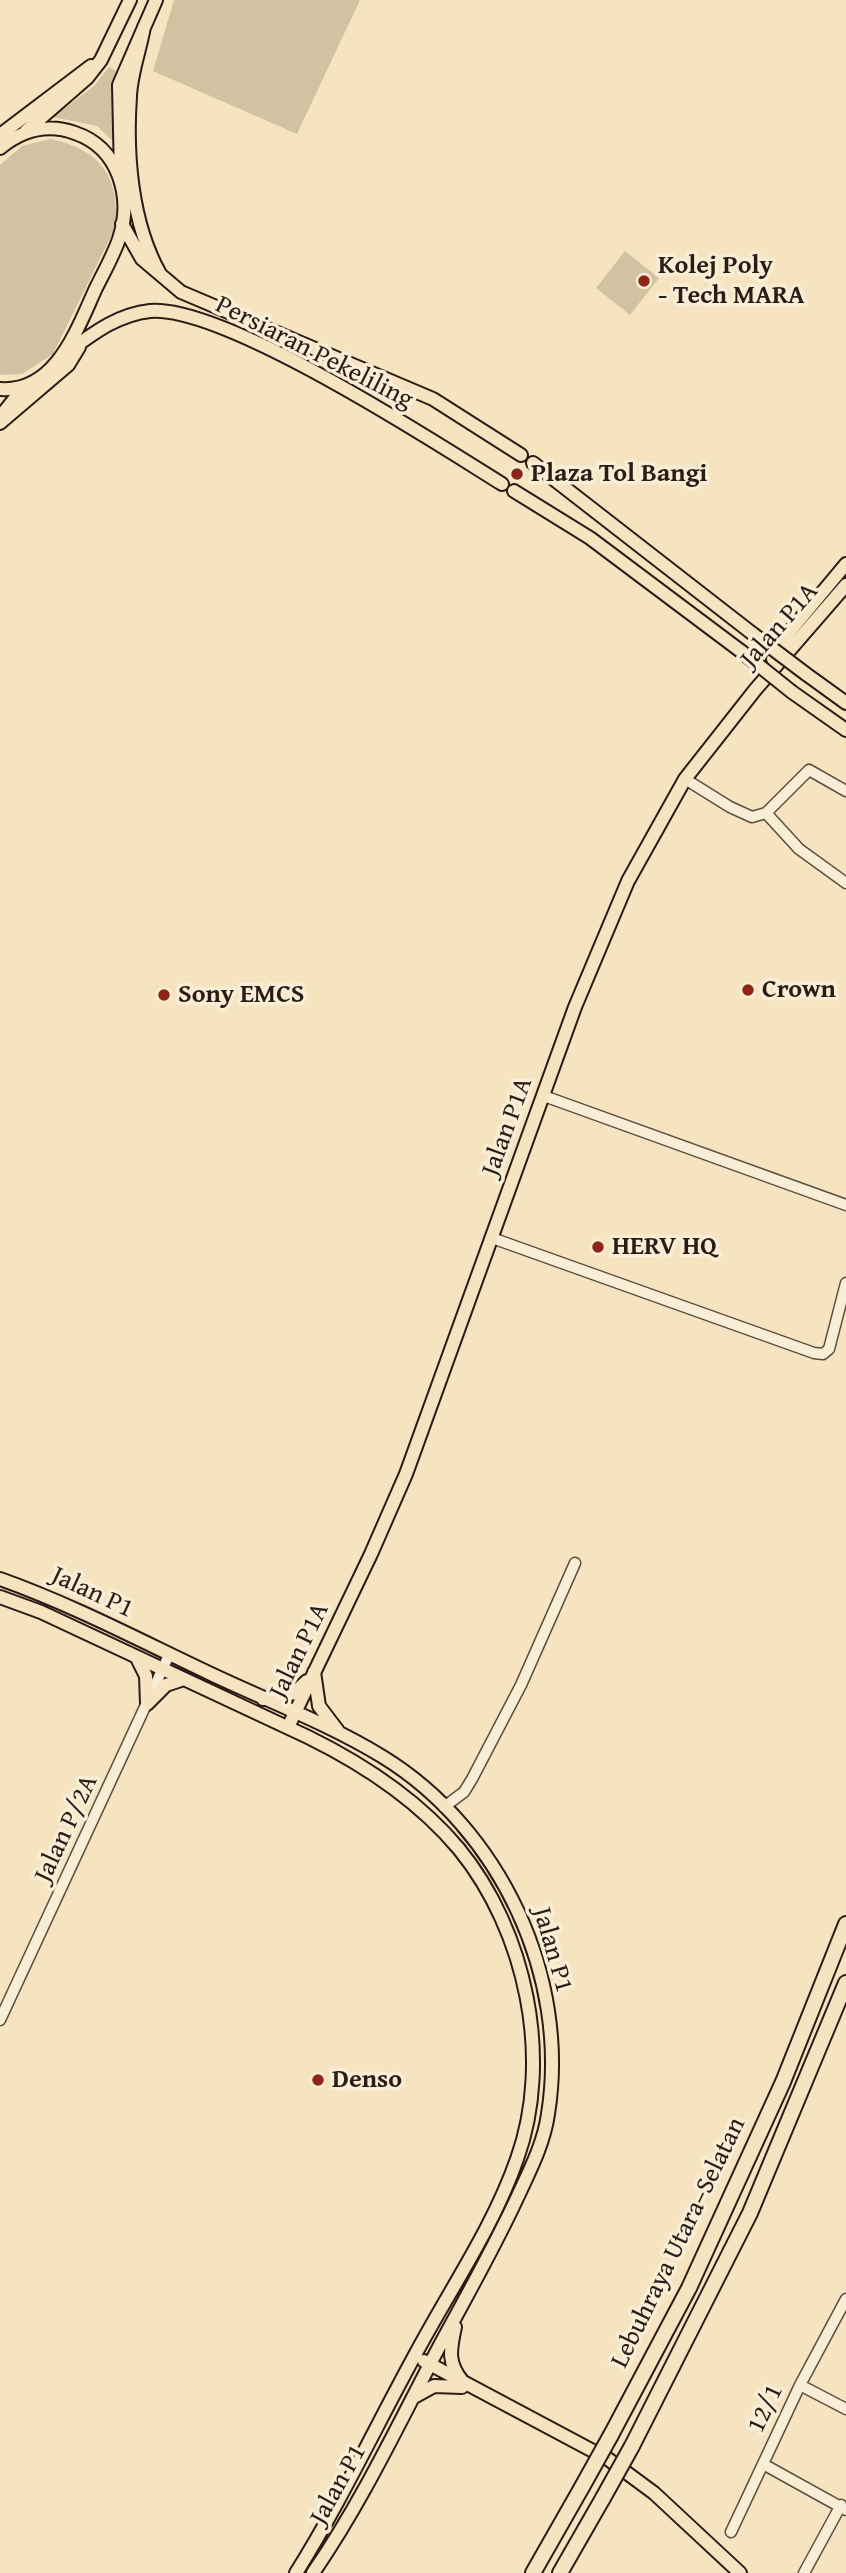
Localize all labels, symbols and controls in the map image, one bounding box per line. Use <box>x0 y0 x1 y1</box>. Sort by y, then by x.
place label: Kolej Poly - Tech MARA <box>658 250 805 312</box>
marker: Kolej Poly - Tech MARA <box>636 273 652 289</box>
street label: Persiaran Pekeliling <box>210 290 418 416</box>
place label: Plaza Tol Bangi <box>531 458 707 490</box>
marker: Plaza Tol Bangi <box>509 466 525 482</box>
street label: Jalan P1A <box>735 577 825 675</box>
place label: Crown <box>762 974 836 1006</box>
place label: Sony EMCS <box>178 979 305 1011</box>
marker: Crown <box>740 982 756 998</box>
marker: Sony EMCS <box>156 987 172 1003</box>
street label: Jalan P1A <box>476 1073 540 1181</box>
place label: HERV HQ <box>612 1231 717 1263</box>
marker: HERV HQ <box>590 1239 606 1255</box>
street label: Jalan P1 <box>46 1561 138 1625</box>
street label: Jalan P1A <box>263 1598 337 1704</box>
street label: Jalan P/2A <box>29 1770 105 1888</box>
street label: Jalan P1 <box>525 1904 579 1996</box>
place label: Denso <box>332 2064 402 2096</box>
marker: Denso <box>310 2072 326 2088</box>
street label: Lebuhraya Utara–Selatan <box>605 2113 753 2373</box>
street label: 12/1 <box>741 2380 791 2438</box>
street label: Jalan P1 <box>304 2439 374 2531</box>

